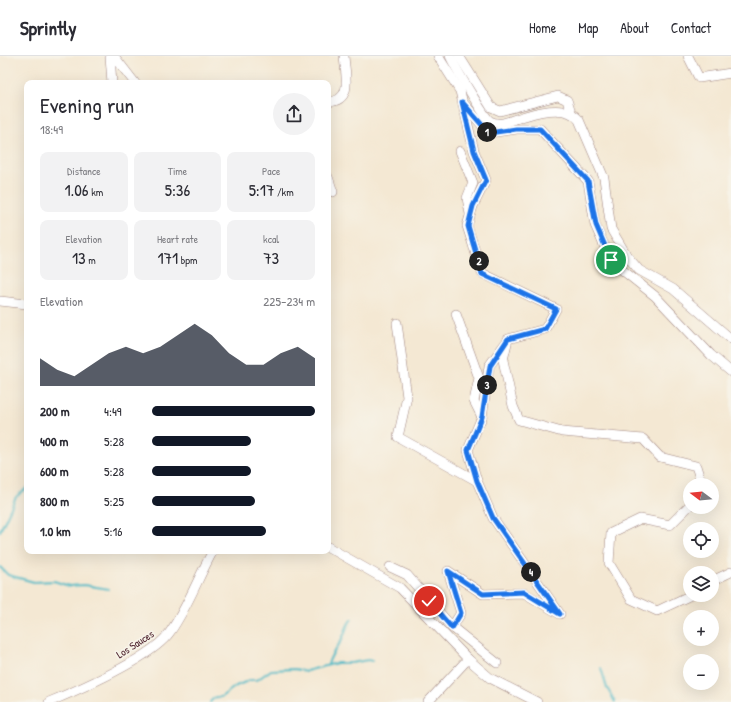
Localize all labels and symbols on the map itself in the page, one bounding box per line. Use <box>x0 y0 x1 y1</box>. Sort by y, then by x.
pin: 1 <box>477 122 497 142</box>
pin <box>594 243 628 277</box>
pin: 2 <box>469 251 489 271</box>
pin: 3 <box>477 375 497 395</box>
north arrow <box>683 478 719 514</box>
pin: 4 <box>521 562 541 582</box>
pin <box>412 584 446 618</box>
street label: Los Sauces <box>114 627 156 661</box>

